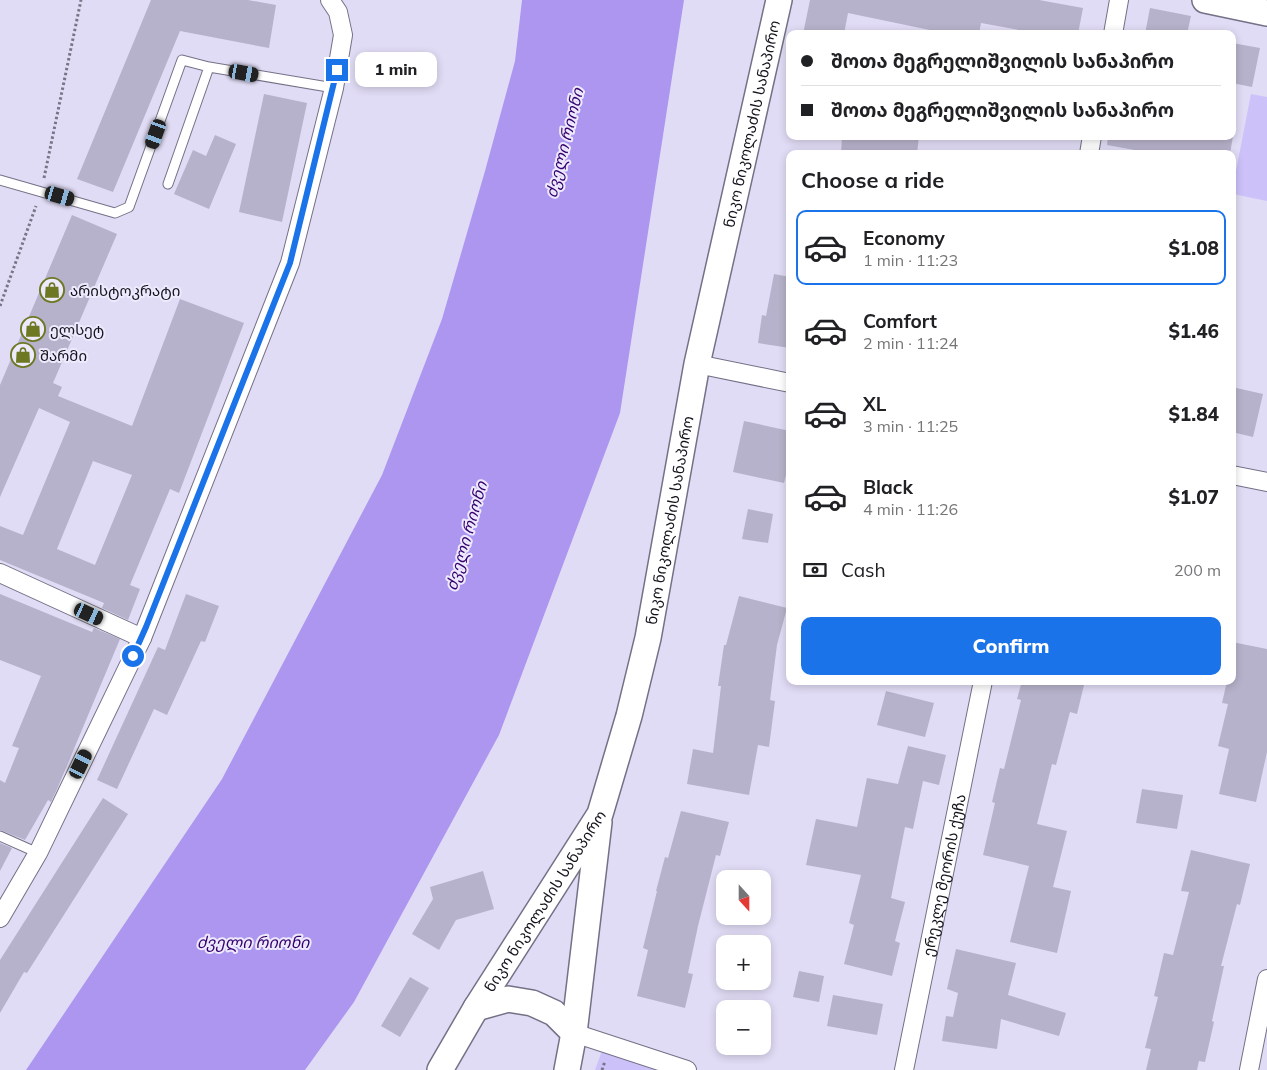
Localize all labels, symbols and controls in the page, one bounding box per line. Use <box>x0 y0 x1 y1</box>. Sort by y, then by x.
street label: ნიკო ნიკოლაძის სანაპირო <box>719 18 784 229</box>
text: შოთა მეგრელიშვილის სანაპირო <box>831 49 1174 73</box>
callout: 1 min <box>354 52 437 88</box>
route end <box>326 59 348 81</box>
text: 1 min <box>375 59 417 79</box>
car <box>227 63 260 83</box>
water label: ძველი რიონი <box>541 85 588 200</box>
text: შოთა მეგრელიშვილის სანაპირო <box>831 98 1174 122</box>
car <box>143 117 168 151</box>
text: Choose a ride <box>801 166 944 194</box>
car <box>43 185 76 207</box>
icon: car <box>803 225 848 270</box>
text: Economy <box>863 226 945 250</box>
text: $1.08 <box>1168 236 1219 260</box>
text: 1 min · 11:23 <box>863 250 958 270</box>
shop icon: არისტოკრატი <box>39 277 65 303</box>
place label: არისტოკრატი <box>70 281 180 300</box>
icon: car <box>803 308 848 353</box>
text: Comfort <box>863 309 937 333</box>
shop icon: ელსეტ <box>20 316 46 342</box>
text: $1.46 <box>1168 319 1219 343</box>
place label: ელსეტ <box>50 320 104 339</box>
text: 2 min · 11:24 <box>863 333 958 353</box>
shop icon: შარმი <box>10 342 36 368</box>
place label: შარმი <box>40 346 87 365</box>
icon: car <box>803 391 848 436</box>
text: XL <box>863 392 886 416</box>
text: $1.84 <box>1168 402 1219 426</box>
street label: ნიკო ნიკოლაძის სანაპირო <box>641 414 697 626</box>
text: 3 min · 11:25 <box>863 416 958 436</box>
icon: car <box>803 474 848 519</box>
text: Black <box>863 475 913 499</box>
water label: ძველი რიონი <box>441 478 491 593</box>
text: $1.07 <box>1168 485 1219 509</box>
text: 4 min · 11:26 <box>863 499 958 519</box>
icon: cash <box>801 556 829 584</box>
text: Cash <box>841 558 886 582</box>
text: 200 m <box>1174 560 1221 580</box>
car <box>72 601 105 627</box>
button: Confirm <box>801 617 1221 675</box>
route start <box>122 645 144 667</box>
car <box>67 747 94 781</box>
street label: ერეკლე მეორის ქუჩა <box>918 792 969 958</box>
street label: ნიკო ნიკოლაძის სანაპირო <box>480 806 610 995</box>
north arrow <box>716 870 771 925</box>
map controls <box>716 870 771 1055</box>
water label: ძველი რიონი <box>197 932 310 952</box>
button: + <box>716 935 771 990</box>
button: − <box>716 1000 771 1055</box>

